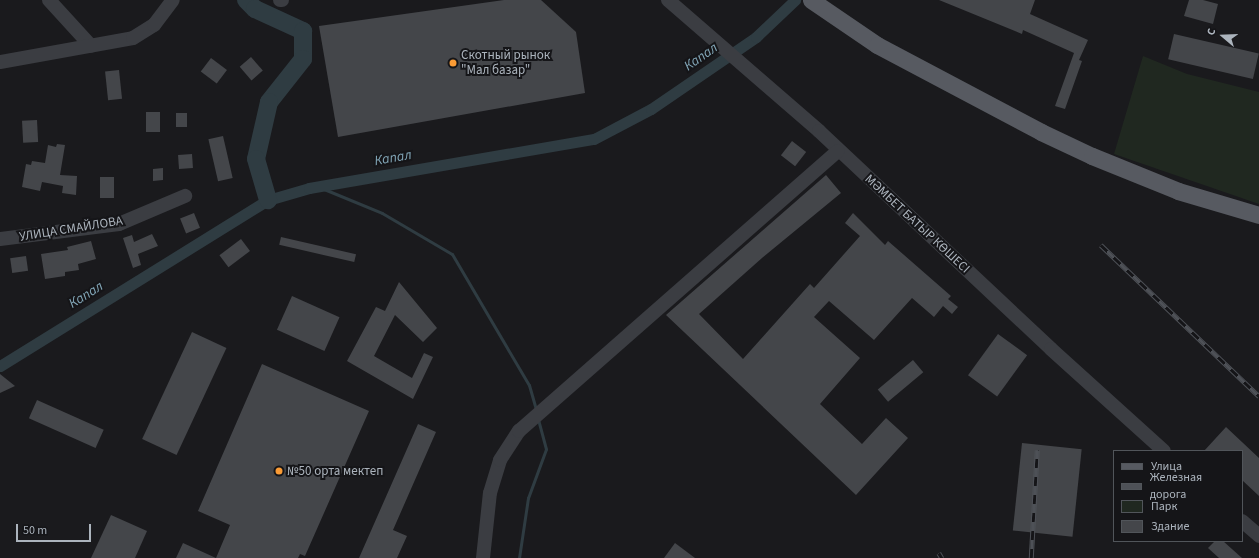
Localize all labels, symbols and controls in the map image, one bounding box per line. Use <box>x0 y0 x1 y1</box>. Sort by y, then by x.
north arrow <box>1203 16 1243 56</box>
text: С <box>1203 26 1219 37</box>
water label: Капал <box>681 39 721 75</box>
place label: Скотный рынок "Мал базар" <box>461 48 550 79</box>
marker: Скотный рынок "Мал базар" <box>448 58 458 68</box>
water label: Капал <box>373 146 413 170</box>
street label: МӘМБЕТ БАТЫР КӨШЕСІ <box>861 171 973 277</box>
street label: УЛИЦА СМАЙЛОВА <box>18 213 124 245</box>
water label: Капал <box>66 278 106 312</box>
legend <box>1113 450 1243 542</box>
text: Улица <box>1151 458 1182 475</box>
place label: №50 орта мектеп <box>287 463 383 479</box>
marker: №50 орта мектеп <box>274 466 284 476</box>
text: Железная дорога <box>1150 469 1202 503</box>
text: Парк <box>1151 498 1177 515</box>
scale bar <box>18 516 93 542</box>
text: Здание <box>1151 518 1190 535</box>
text: 50 m <box>23 522 47 539</box>

